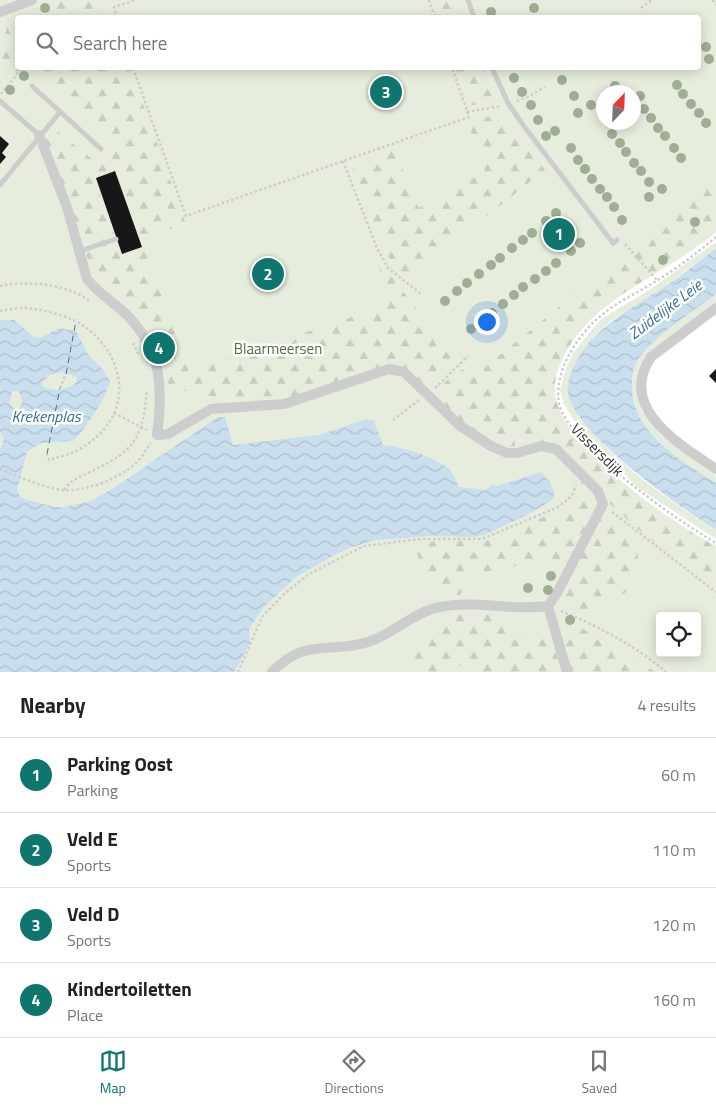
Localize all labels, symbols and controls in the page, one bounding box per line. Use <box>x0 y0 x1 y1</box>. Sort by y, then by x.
search box <box>15 15 701 70</box>
text: Search here <box>73 28 167 57</box>
icon: search <box>33 29 61 57</box>
pin: 3 <box>370 73 402 111</box>
north arrow <box>596 85 641 130</box>
pin: 1 <box>543 215 575 253</box>
pin: 2 <box>252 255 284 293</box>
water label: Zuidelijke Leie <box>623 272 708 345</box>
your location <box>474 309 500 335</box>
pin: 4 <box>143 329 175 367</box>
park label: Blaarmeersen <box>234 337 322 360</box>
water label: Krekenplas <box>11 404 82 428</box>
street label: Vissersdijk <box>565 418 629 482</box>
map controls <box>656 612 701 657</box>
button: locate <box>656 612 701 657</box>
text: Nearby <box>20 689 85 721</box>
text: 4 results <box>637 693 696 717</box>
text: Parking Oost <box>67 749 173 778</box>
text: 1 <box>32 763 40 787</box>
text: 60 m <box>661 763 696 787</box>
text: Parking <box>67 778 118 802</box>
text: Veld E <box>67 824 118 853</box>
text: 2 <box>32 838 40 862</box>
text: 110 m <box>652 838 696 862</box>
text: Sports <box>67 853 111 877</box>
text: Veld D <box>67 899 119 928</box>
text: 3 <box>32 913 40 937</box>
text: 120 m <box>652 913 696 937</box>
text: Sports <box>67 928 111 952</box>
text: Kindertoiletten <box>67 974 192 1003</box>
text: 4 <box>32 988 40 1012</box>
text: 160 m <box>652 988 696 1012</box>
text: Place <box>67 1003 103 1027</box>
tab: Map <box>99 1047 127 1098</box>
tab: Directions <box>324 1047 384 1098</box>
tab: Saved <box>582 1047 617 1098</box>

